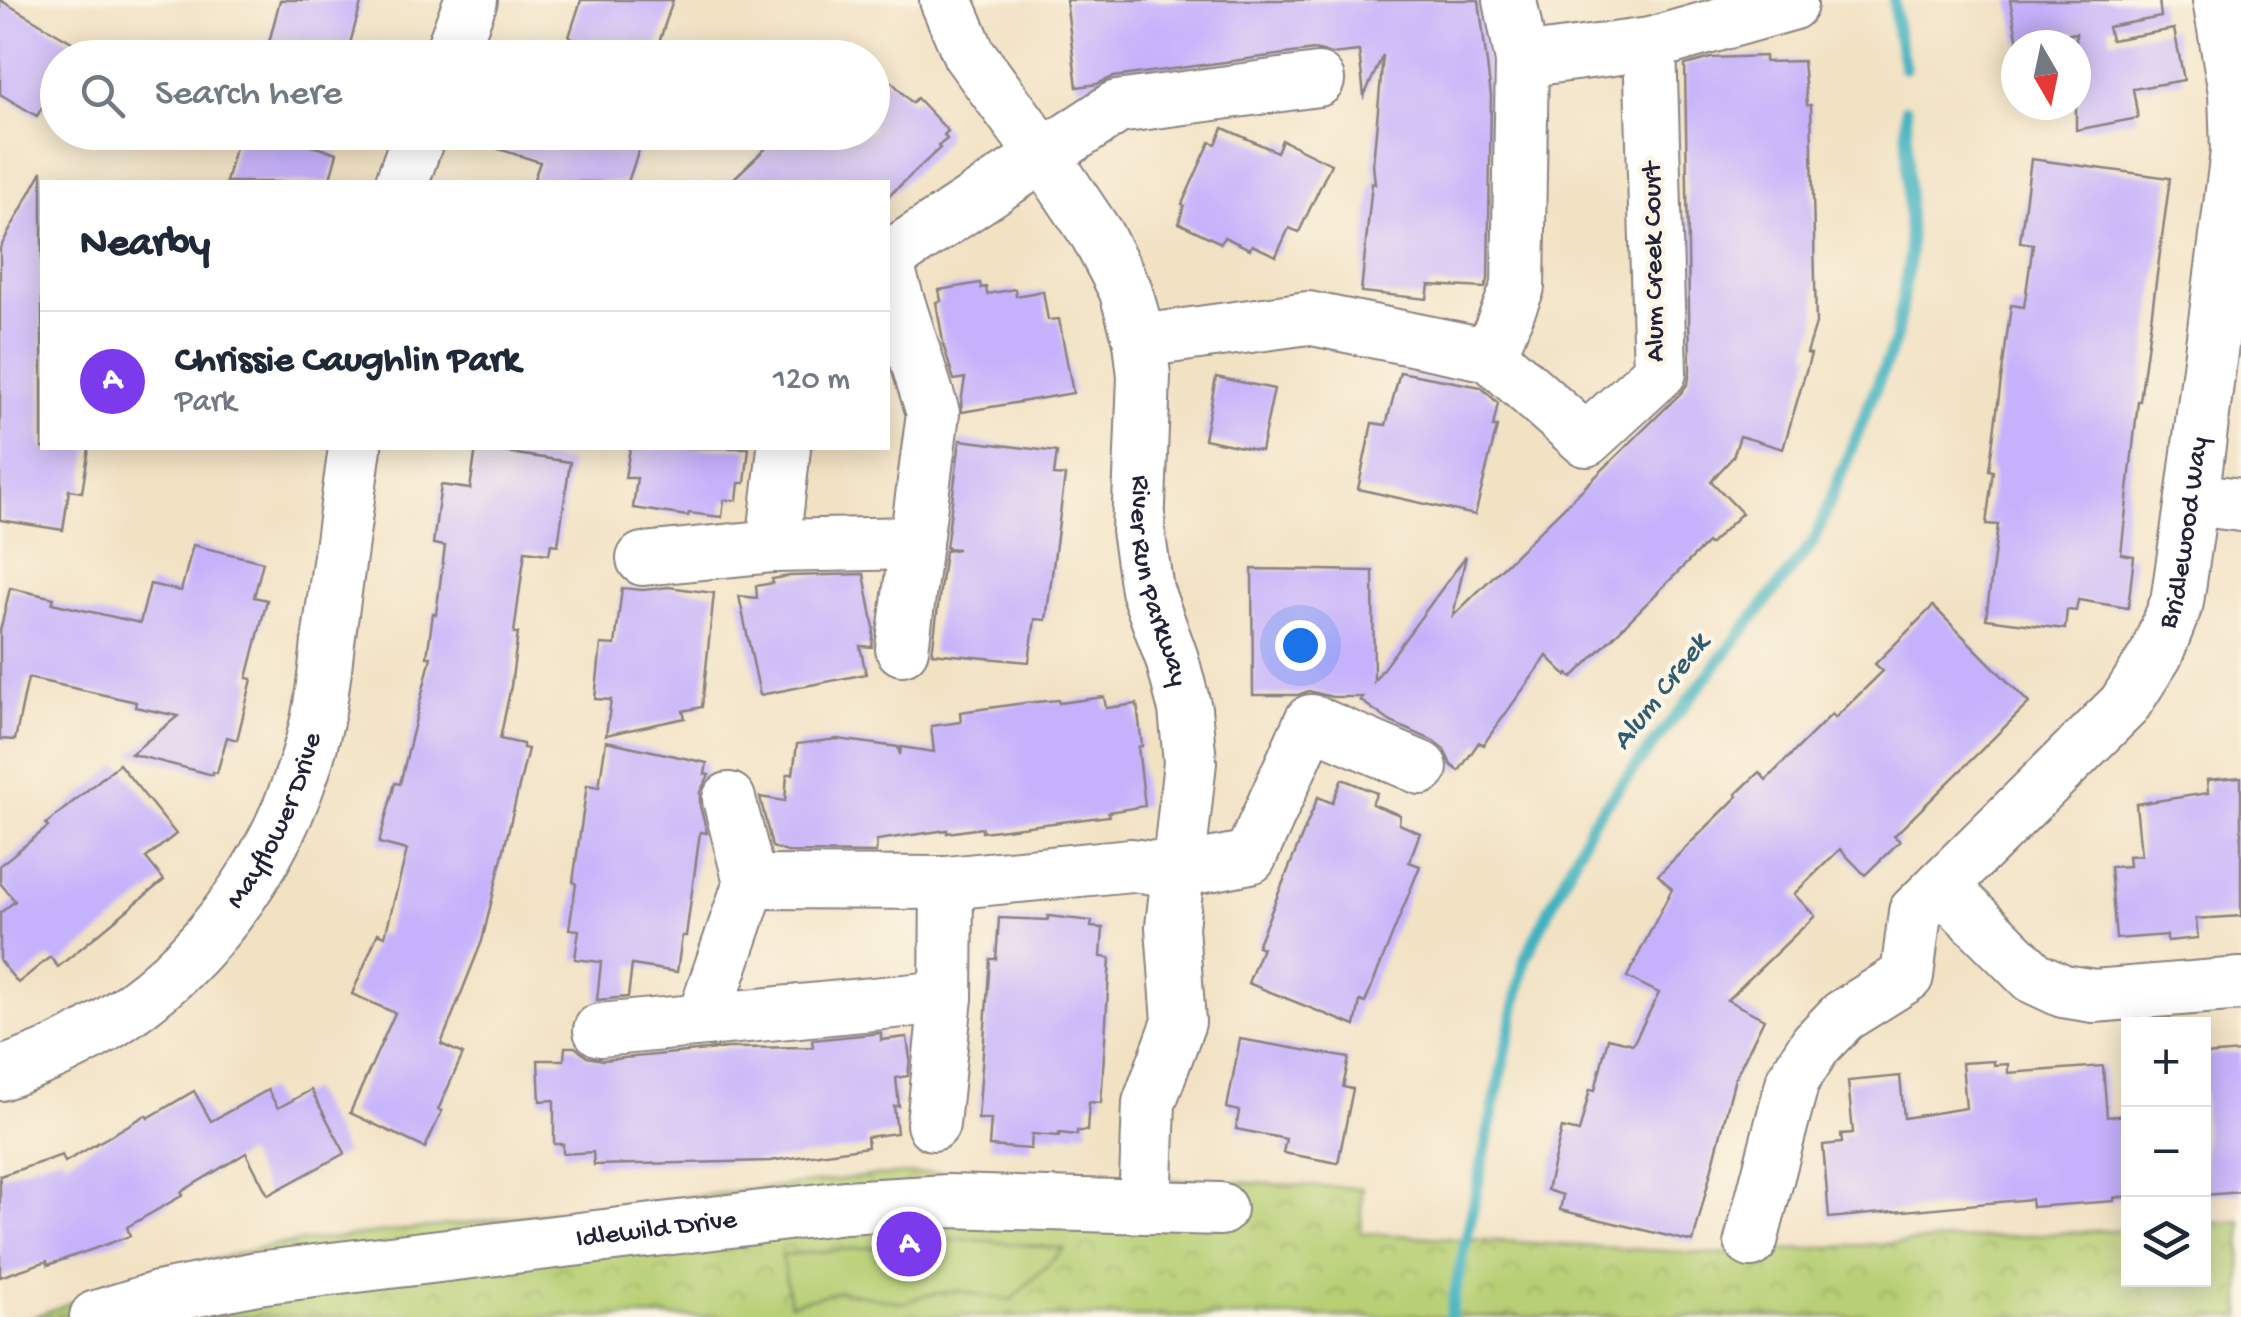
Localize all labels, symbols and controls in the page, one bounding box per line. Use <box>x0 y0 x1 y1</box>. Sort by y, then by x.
north arrow <box>2001 30 2091 120</box>
search box <box>40 40 890 150</box>
icon: search <box>75 68 130 123</box>
text: Search here <box>155 73 342 117</box>
street label: Alum Creek Court <box>1637 159 1673 362</box>
text: Nearby <box>80 221 210 270</box>
text: Chrissie Caughlin Park <box>175 340 520 384</box>
text: A <box>103 362 122 400</box>
text: 120 m <box>773 362 850 400</box>
text: Park <box>175 384 236 422</box>
street label: Bridlewood Way <box>2151 435 2216 635</box>
street label: River Run Parkway <box>1121 475 1195 690</box>
your location <box>1275 620 1326 671</box>
water label: Alum Creek <box>1606 626 1720 758</box>
street label: Mayflower Drive <box>220 729 330 916</box>
map controls <box>2121 1017 2211 1287</box>
button: + <box>2121 1017 2211 1107</box>
button: − <box>2121 1107 2211 1197</box>
button: layers <box>2121 1197 2211 1287</box>
street label: Idlewild Drive <box>574 1204 739 1256</box>
pin: A <box>876 1206 942 1282</box>

